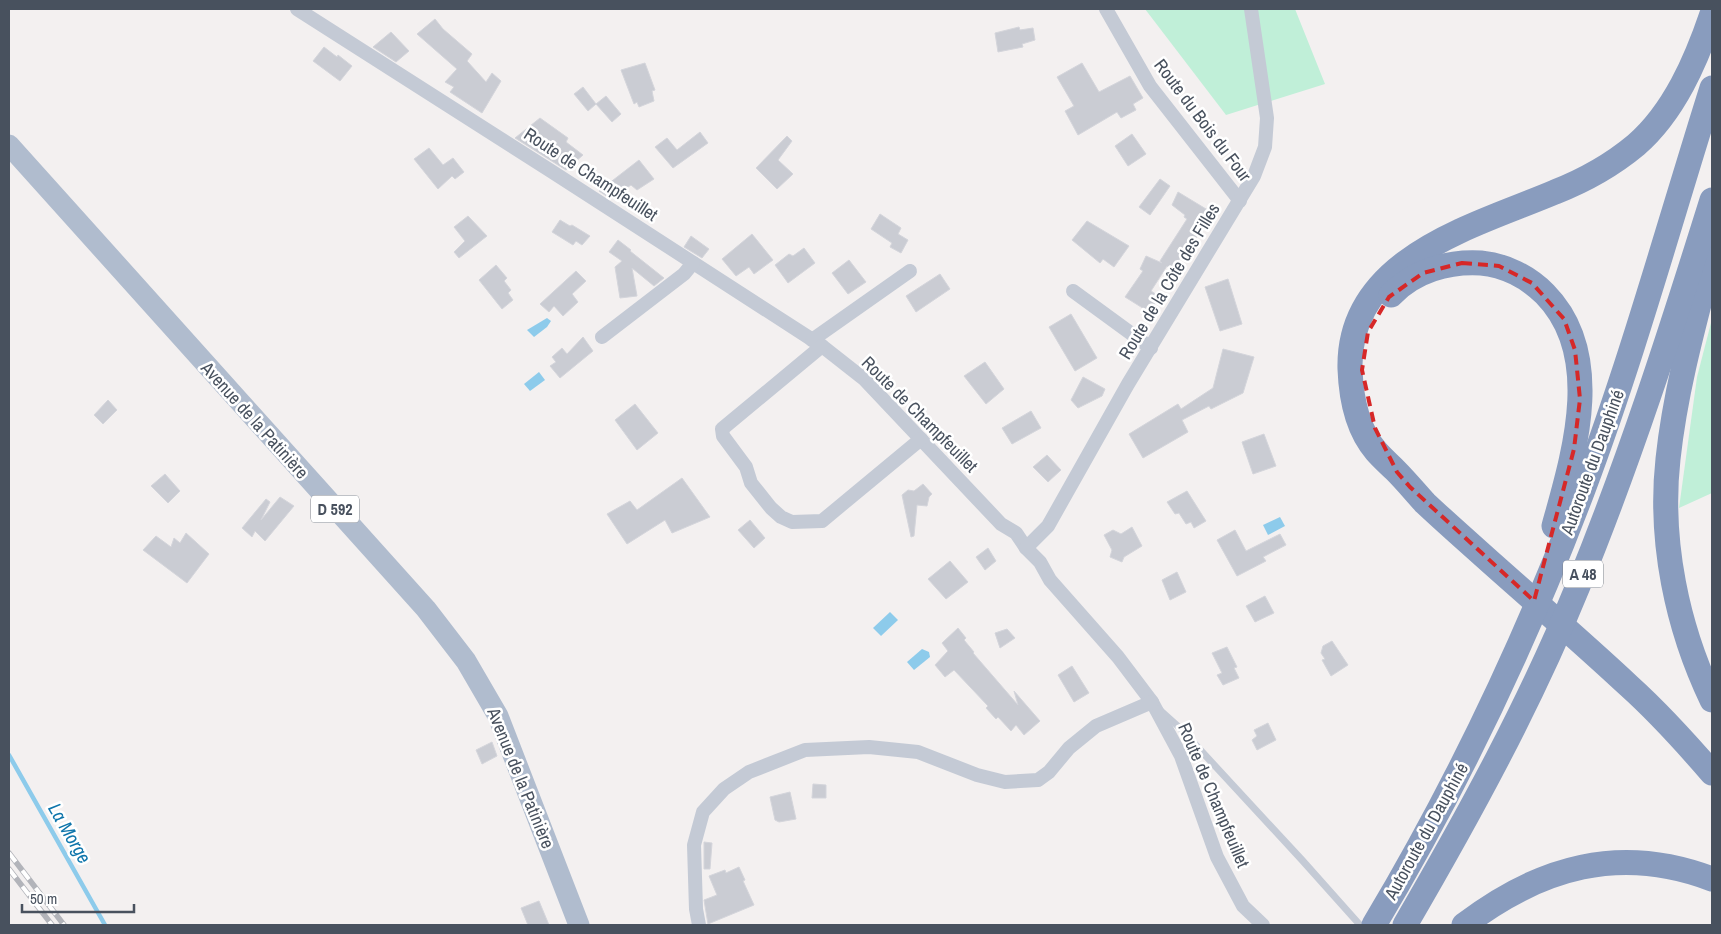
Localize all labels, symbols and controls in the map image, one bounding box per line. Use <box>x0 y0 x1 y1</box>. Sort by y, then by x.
street label: Route du Bois du Four <box>1149 53 1258 187</box>
street label: Route de Champfeuillet <box>519 121 663 227</box>
street label: Route de la Côte des Filles <box>1112 198 1226 364</box>
street label: Route de Champfeuillet <box>856 350 984 478</box>
street label: Avenue de la Patinière <box>195 355 314 484</box>
street label: Autoroute du Dauphiné <box>1554 386 1630 539</box>
road number: D 592 <box>311 496 359 522</box>
road number: A 48 <box>1563 560 1603 588</box>
street label: Avenue de la Patinière <box>481 703 561 852</box>
street label: Route de Champfeuillet <box>1172 719 1256 871</box>
street label: Autoroute du Dauphiné <box>1378 758 1474 905</box>
water label: La Morge <box>42 798 98 868</box>
scale bar <box>22 882 135 914</box>
text: 50 m <box>30 888 57 909</box>

